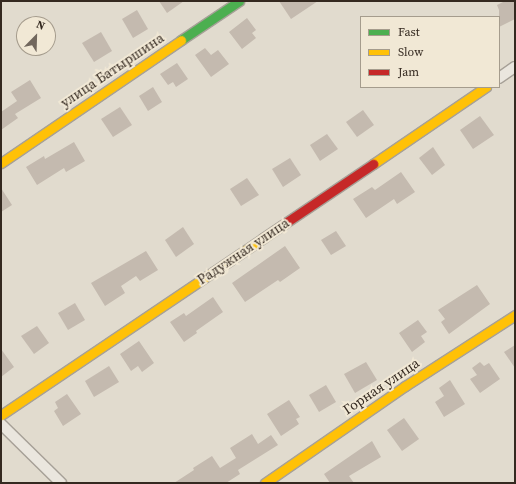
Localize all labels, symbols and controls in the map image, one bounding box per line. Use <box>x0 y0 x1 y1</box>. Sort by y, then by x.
north arrow <box>16 16 56 56</box>
legend <box>360 16 500 88</box>
text: N <box>34 17 47 34</box>
text: Fast <box>398 24 420 40</box>
street label: улица Батыршина <box>57 29 167 111</box>
text: Slow <box>398 44 423 60</box>
text: Jam <box>398 64 419 80</box>
street label: Радужная улица <box>194 214 292 288</box>
street label: Горная улица <box>340 354 422 418</box>

